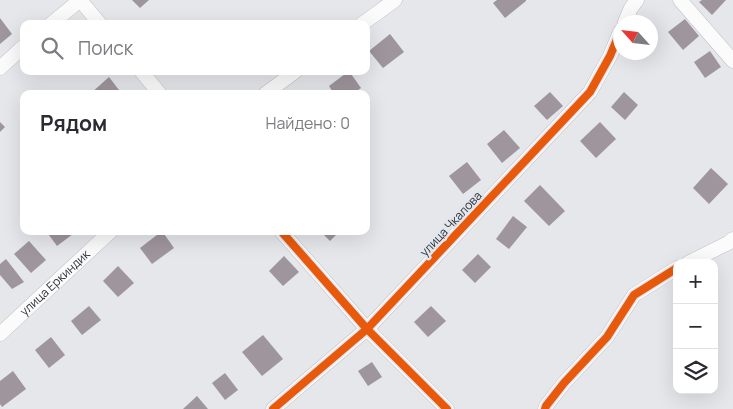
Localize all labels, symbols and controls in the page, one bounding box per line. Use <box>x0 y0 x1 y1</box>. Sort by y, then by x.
north arrow <box>613 15 658 60</box>
search box <box>20 20 370 75</box>
icon: search <box>38 34 66 62</box>
text: Поиск <box>78 35 133 61</box>
text: Рядом <box>40 109 107 137</box>
text: Найдено: 0 <box>265 112 350 134</box>
street label: улица Чкалова <box>416 187 485 260</box>
street label: улица Еркиндик <box>16 245 94 320</box>
map controls <box>673 259 718 394</box>
button: + <box>673 259 718 304</box>
button: − <box>673 304 718 349</box>
button: layers <box>673 349 718 394</box>

